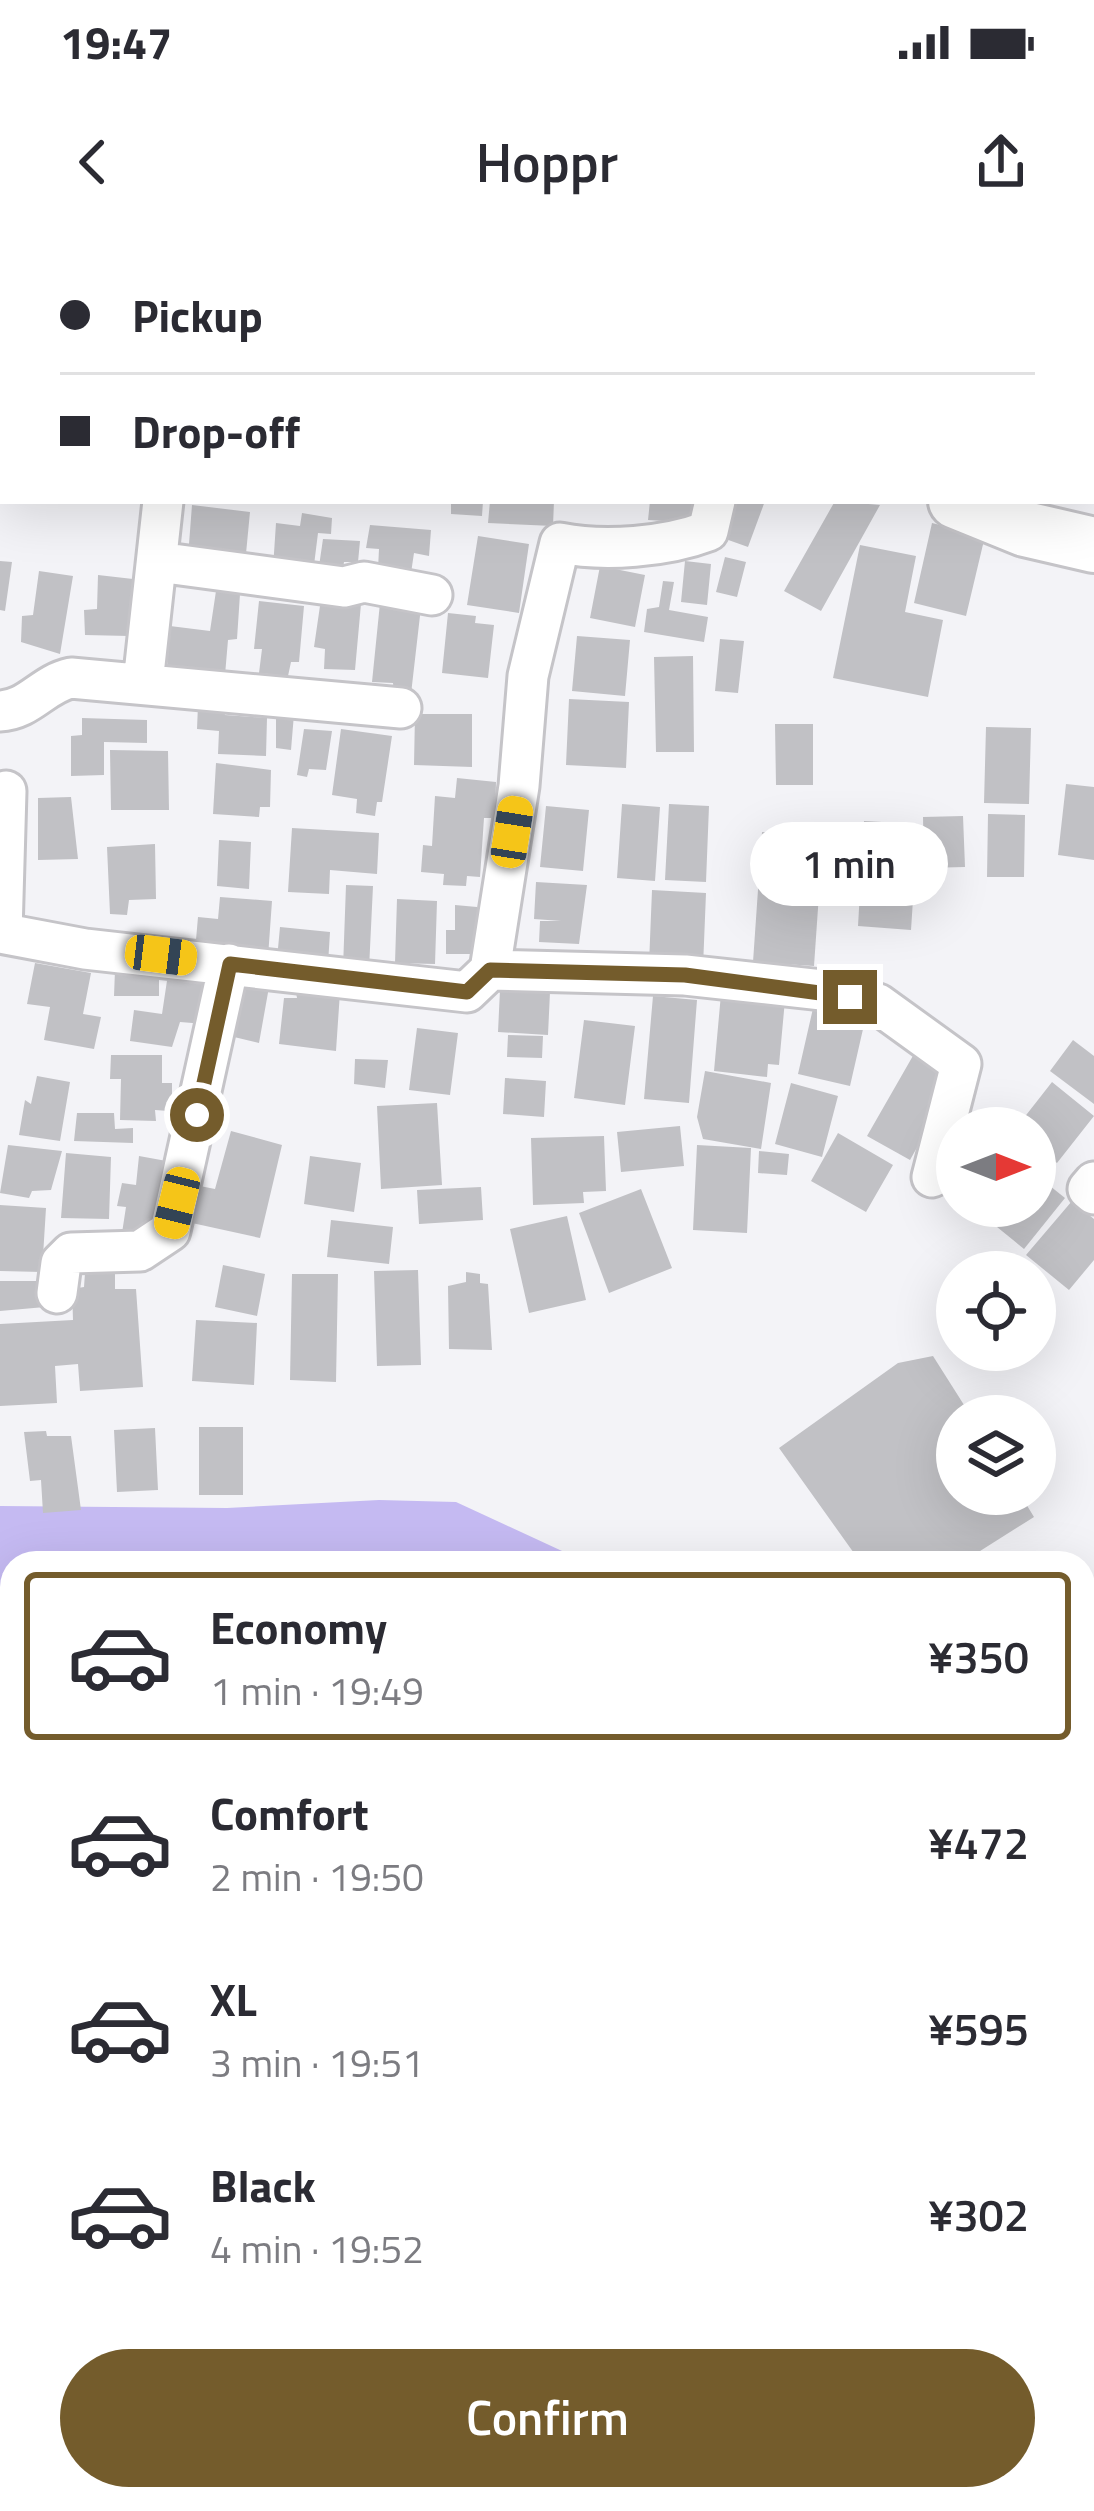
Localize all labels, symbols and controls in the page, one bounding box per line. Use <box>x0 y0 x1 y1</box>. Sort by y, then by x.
text: 19:47 <box>60 8 172 76</box>
text: Hoppr <box>476 121 618 203</box>
icon: back <box>60 129 126 195</box>
icon: share <box>968 129 1034 195</box>
text: Pickup <box>132 281 263 349</box>
text: Drop-off <box>132 397 300 465</box>
car <box>489 794 535 870</box>
callout: 1 min <box>751 823 949 907</box>
text: 1 min <box>802 834 896 893</box>
car <box>123 933 199 977</box>
route end <box>823 970 877 1024</box>
route start <box>170 1088 224 1142</box>
north arrow <box>936 1107 1056 1227</box>
map controls <box>936 1107 1056 1515</box>
car <box>151 1164 203 1242</box>
button: locate <box>936 1251 1056 1371</box>
button: layers <box>936 1395 1056 1515</box>
text: Economy <box>210 1593 387 1661</box>
icon: car <box>66 1602 174 1710</box>
text: ¥350 <box>928 1622 1029 1690</box>
text: 1 min · 19:49 <box>210 1661 424 1720</box>
text: Comfort <box>210 1779 369 1847</box>
icon: car <box>66 1788 174 1896</box>
text: ¥472 <box>928 1808 1029 1876</box>
text: 2 min · 19:50 <box>210 1847 424 1906</box>
text: XL <box>210 1965 257 2033</box>
icon: car <box>66 1974 174 2082</box>
text: ¥595 <box>928 1994 1029 2062</box>
text: 3 min · 19:51 <box>210 2033 424 2092</box>
text: Black <box>210 2151 316 2219</box>
icon: car <box>66 2160 174 2268</box>
text: ¥302 <box>928 2180 1029 2248</box>
text: 4 min · 19:52 <box>210 2219 424 2278</box>
button: Confirm <box>60 2349 1035 2487</box>

